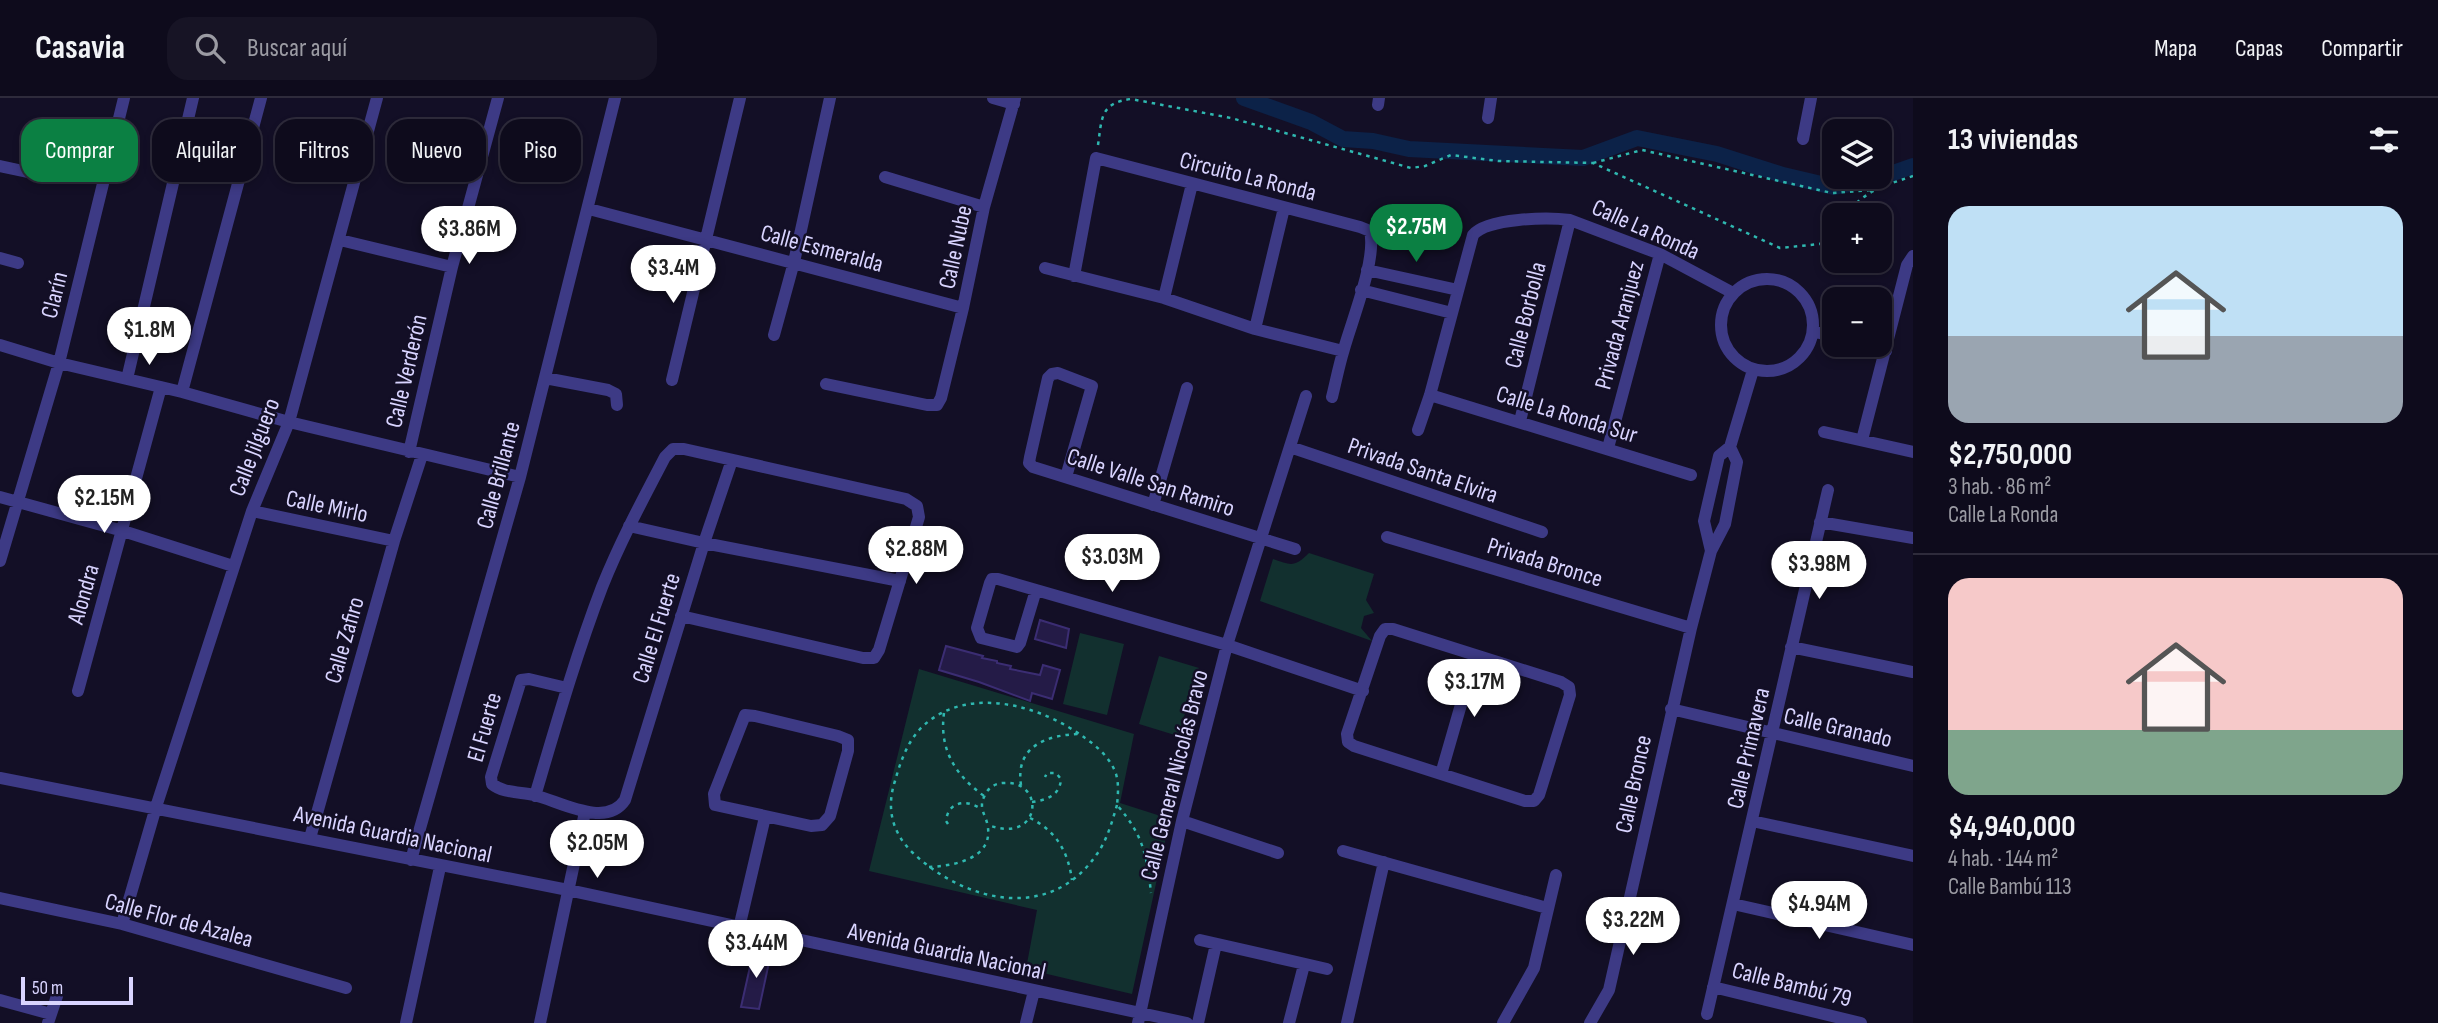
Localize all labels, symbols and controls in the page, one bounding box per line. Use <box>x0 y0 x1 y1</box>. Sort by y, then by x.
search box <box>167 17 657 80</box>
text: Casavia <box>35 28 125 68</box>
icon: search <box>191 29 229 67</box>
text: Buscar aquí <box>247 33 347 64</box>
text: Mapa <box>2154 34 2197 63</box>
text: Capas <box>2235 34 2283 63</box>
text: Compartir <box>2321 34 2403 63</box>
chip: Comprar <box>21 119 138 182</box>
chip: Alquilar <box>152 119 261 182</box>
chip: Filtros <box>275 119 373 182</box>
chip: Nuevo <box>387 119 486 182</box>
chip: Piso <box>500 119 581 182</box>
map controls <box>1822 119 1892 357</box>
button: layers <box>1822 119 1892 189</box>
icon: filters <box>2365 121 2403 159</box>
text: 13 viviendas <box>1948 122 2078 158</box>
street label: Circuito La Ronda <box>1177 146 1319 207</box>
street label: Calle La Ronda <box>1587 193 1704 266</box>
street label: Calle Nube <box>932 203 978 292</box>
button: + <box>1822 203 1892 273</box>
pin: $2.75M <box>1359 204 1473 264</box>
pin: $3.86M <box>412 206 526 266</box>
text: $2.75M <box>1386 213 1446 241</box>
text: $3.86M <box>437 215 501 243</box>
street label: Calle Esmeralda <box>757 218 886 279</box>
pin: $3.4M <box>624 246 722 305</box>
icon: home <box>2113 252 2239 378</box>
text: $3.4M <box>647 254 699 282</box>
street label: Privada Aranjuez <box>1588 257 1651 393</box>
street label: Calle Borbolla <box>1498 259 1553 371</box>
street label: Clarín <box>35 269 74 321</box>
button: − <box>1822 287 1892 357</box>
pin: $1.8M <box>100 308 198 367</box>
street label: Calle Verderón <box>379 312 434 431</box>
text: $1.8M <box>123 316 175 344</box>
street label: Calle La Ronda Sur <box>1493 379 1641 450</box>
street label: Calle Jilguero <box>223 394 286 500</box>
street label: Calle Brillante <box>470 418 527 532</box>
street label: Privada Santa Elvira <box>1344 431 1502 510</box>
text: $2,750,000 <box>1948 437 2072 473</box>
street label: Calle Valle San Ramiro <box>1063 442 1238 523</box>
text: 3 hab. · 86 m² <box>1948 473 2051 501</box>
pin: $2.15M <box>47 476 161 535</box>
text: $2.15M <box>74 484 134 512</box>
street label: Calle Mirlo <box>283 484 370 529</box>
text: Calle La Ronda <box>1948 501 2058 529</box>
pin: $2.88M <box>859 526 973 586</box>
street label: Privada Bronce <box>1484 531 1606 594</box>
pin: $3.03M <box>1055 534 1169 594</box>
text: $2.88M <box>884 535 948 563</box>
pin: $3.98M <box>1762 542 1876 601</box>
text: $3.03M <box>1081 543 1143 571</box>
text: $3.98M <box>1787 550 1851 578</box>
street label: Alondra <box>61 561 106 628</box>
street label: Calle El Fuerte <box>626 570 687 687</box>
street label: Calle Zafiro <box>318 593 371 687</box>
icon: home <box>2113 624 2239 750</box>
pin: $3.17M <box>1417 660 1531 719</box>
street label: Calle General Nicolás Bravo <box>1134 667 1215 883</box>
text: $3.17M <box>1444 668 1504 696</box>
street label: Calle Primavera <box>1720 685 1776 811</box>
street label: El Fuerte <box>461 689 508 765</box>
street label: Calle Granado <box>1781 701 1895 754</box>
street label: Calle Bronce <box>1609 732 1658 836</box>
street label: Avenida Guardia Nacional <box>290 799 494 870</box>
text: $4,940,000 <box>1948 809 2076 845</box>
pin: $2.05M <box>540 820 654 880</box>
text: $2.05M <box>566 829 628 857</box>
text: 4 hab. · 144 m² <box>1948 845 2059 873</box>
text: Calle Bambú 113 <box>1948 873 2072 901</box>
pin: $4.94M <box>1762 882 1876 941</box>
street label: Calle Flor de Azalea <box>102 887 256 954</box>
text: $4.94M <box>1787 890 1851 918</box>
pin: $3.22M <box>1576 898 1690 957</box>
text: $3.22M <box>1602 906 1664 934</box>
street label: Avenida Guardia Nacional <box>844 916 1048 987</box>
pin: $3.44M <box>699 920 813 980</box>
text: $3.44M <box>724 929 788 957</box>
street label: Calle Bambú 79 <box>1729 956 1855 1013</box>
scale bar <box>21 974 133 1006</box>
text: 50 m <box>32 977 63 1000</box>

